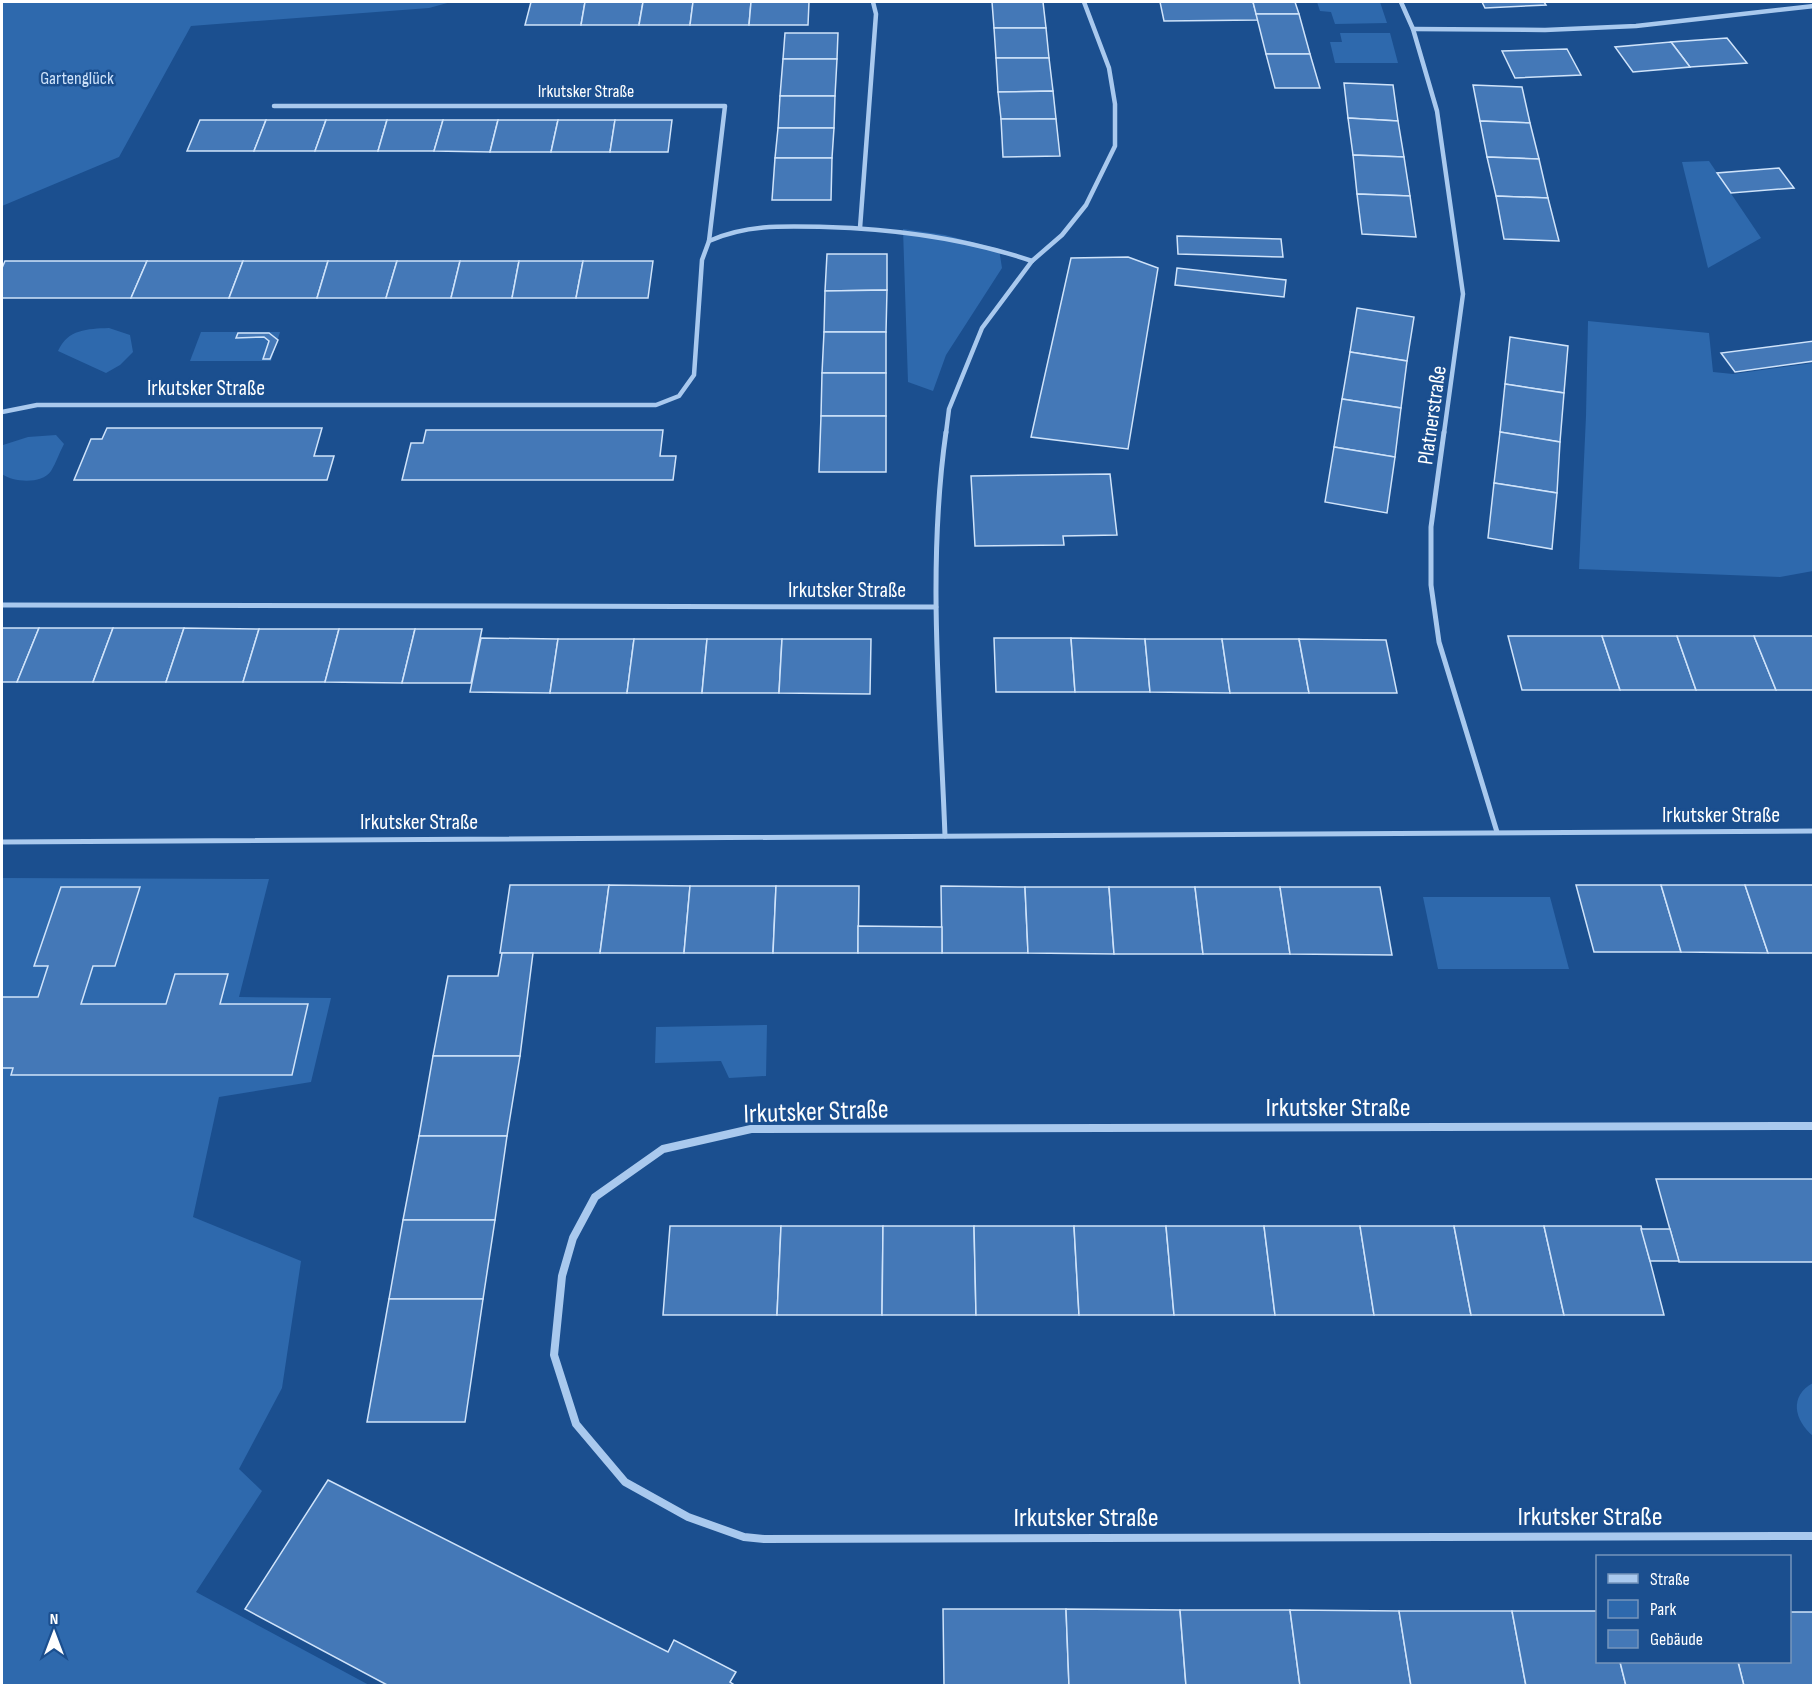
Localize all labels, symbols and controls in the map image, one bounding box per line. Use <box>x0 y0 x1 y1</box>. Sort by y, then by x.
park label: Gartenglück <box>40 68 114 89</box>
street label: Irkutsker Straße <box>538 81 634 102</box>
street label: Platnerstraße <box>1412 364 1453 467</box>
street label: Irkutsker Straße <box>147 375 265 402</box>
street label: Irkutsker Straße <box>788 577 906 604</box>
street label: Irkutsker Straße <box>1662 802 1780 829</box>
street label: Irkutsker Straße <box>360 809 478 836</box>
street label: Irkutsker Straße <box>1265 1092 1411 1124</box>
street label: Irkutsker Straße <box>743 1093 889 1131</box>
street label: Irkutsker Straße <box>1517 1501 1663 1533</box>
street label: Irkutsker Straße <box>1013 1502 1159 1534</box>
legend <box>1596 1555 1791 1663</box>
text: Straße <box>1650 1569 1690 1590</box>
text: Park <box>1650 1599 1676 1620</box>
north arrow <box>24 1603 84 1663</box>
text: N <box>50 1610 58 1629</box>
text: Gebäude <box>1650 1629 1703 1650</box>

